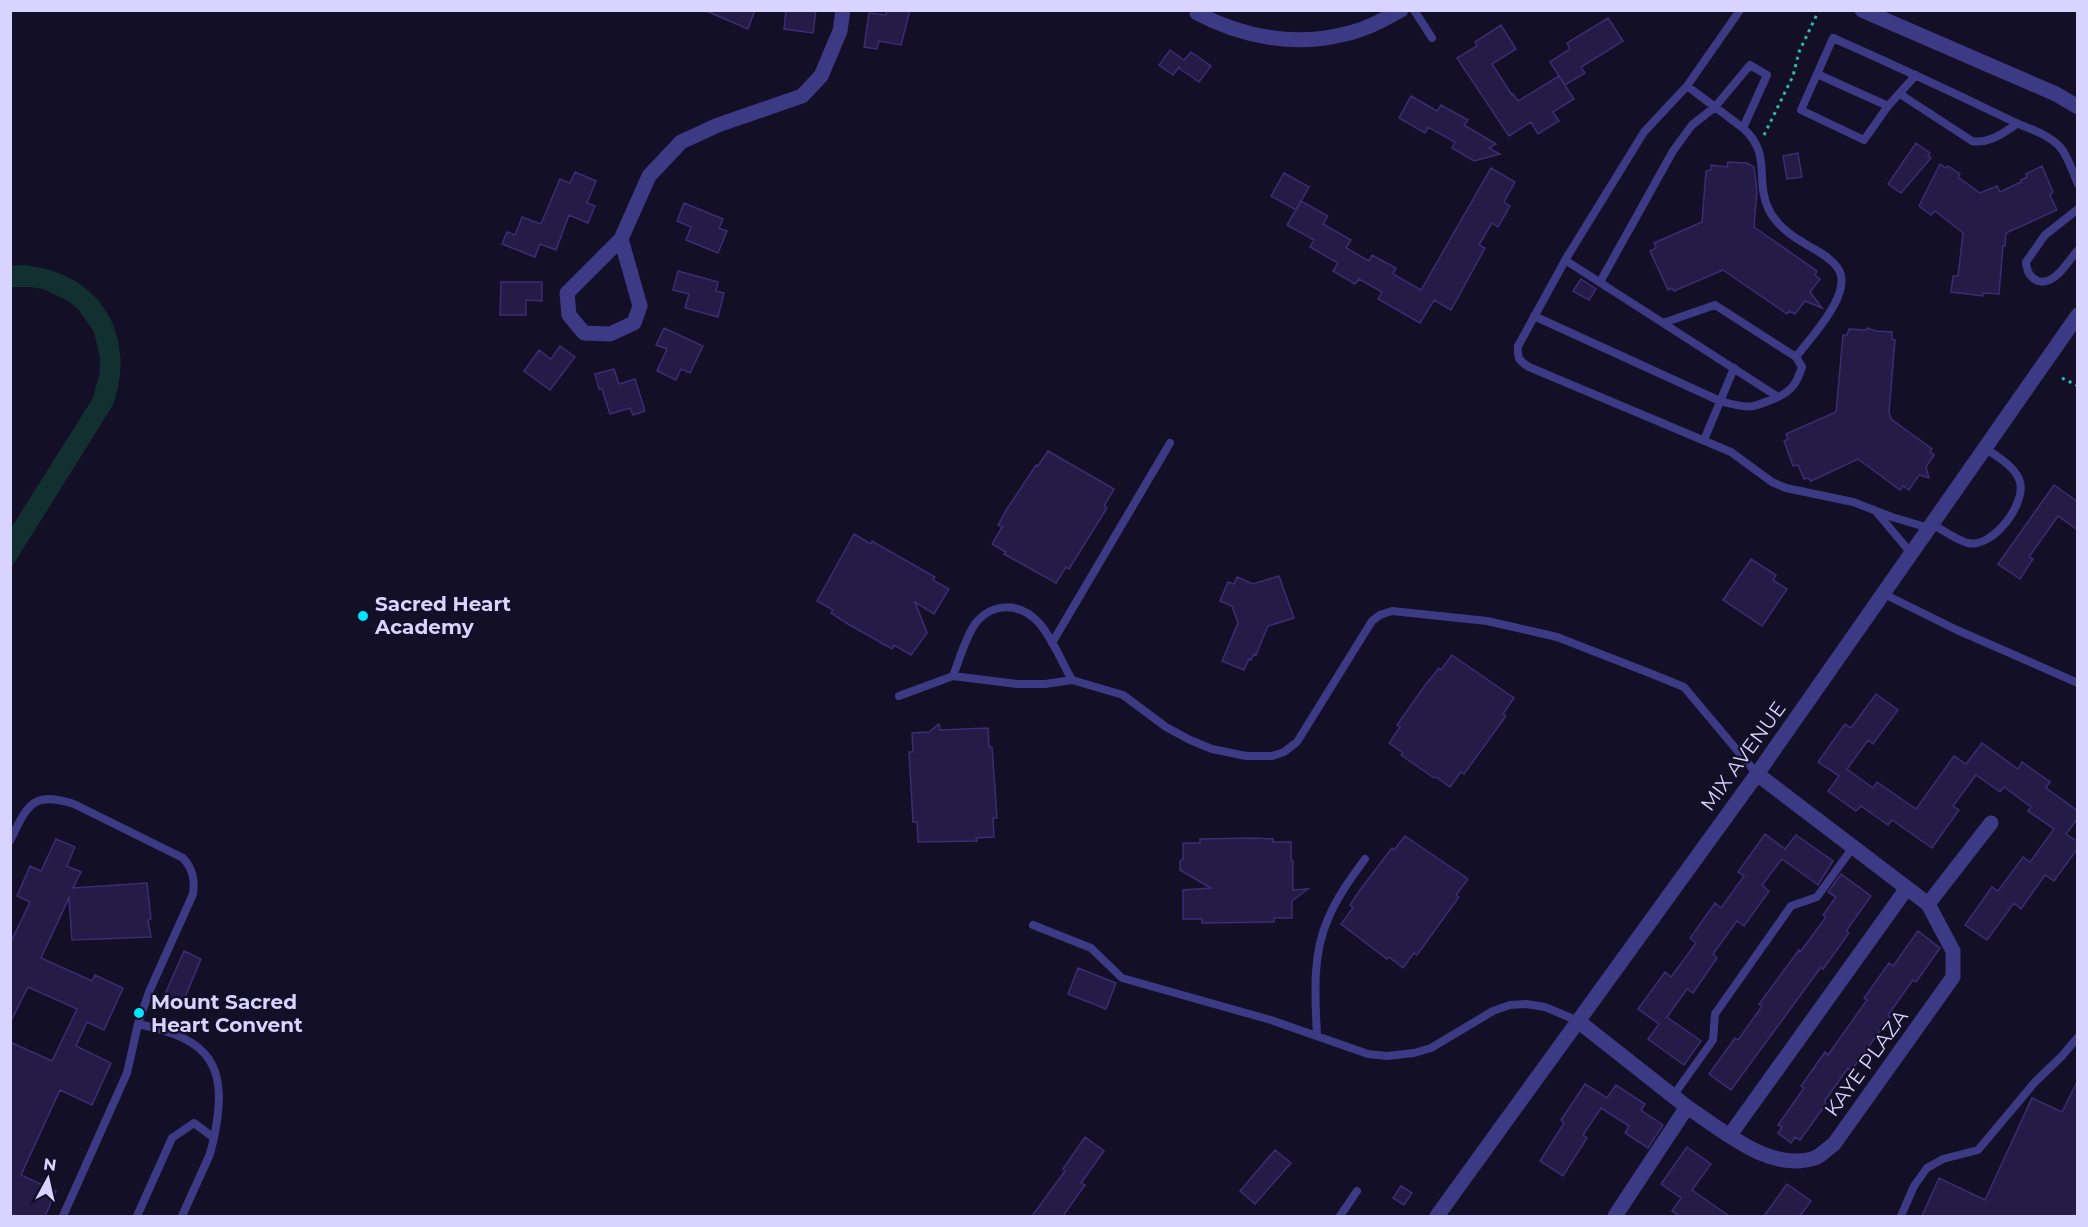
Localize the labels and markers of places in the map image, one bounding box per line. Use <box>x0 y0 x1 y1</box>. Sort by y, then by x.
place label: Sacred Heart Academy <box>374 592 511 639</box>
marker: Sacred Heart Academy <box>356 609 370 623</box>
place label: Mount Sacred Heart Convent <box>151 990 303 1037</box>
marker: Mount Sacred Heart Convent <box>132 1006 146 1020</box>

